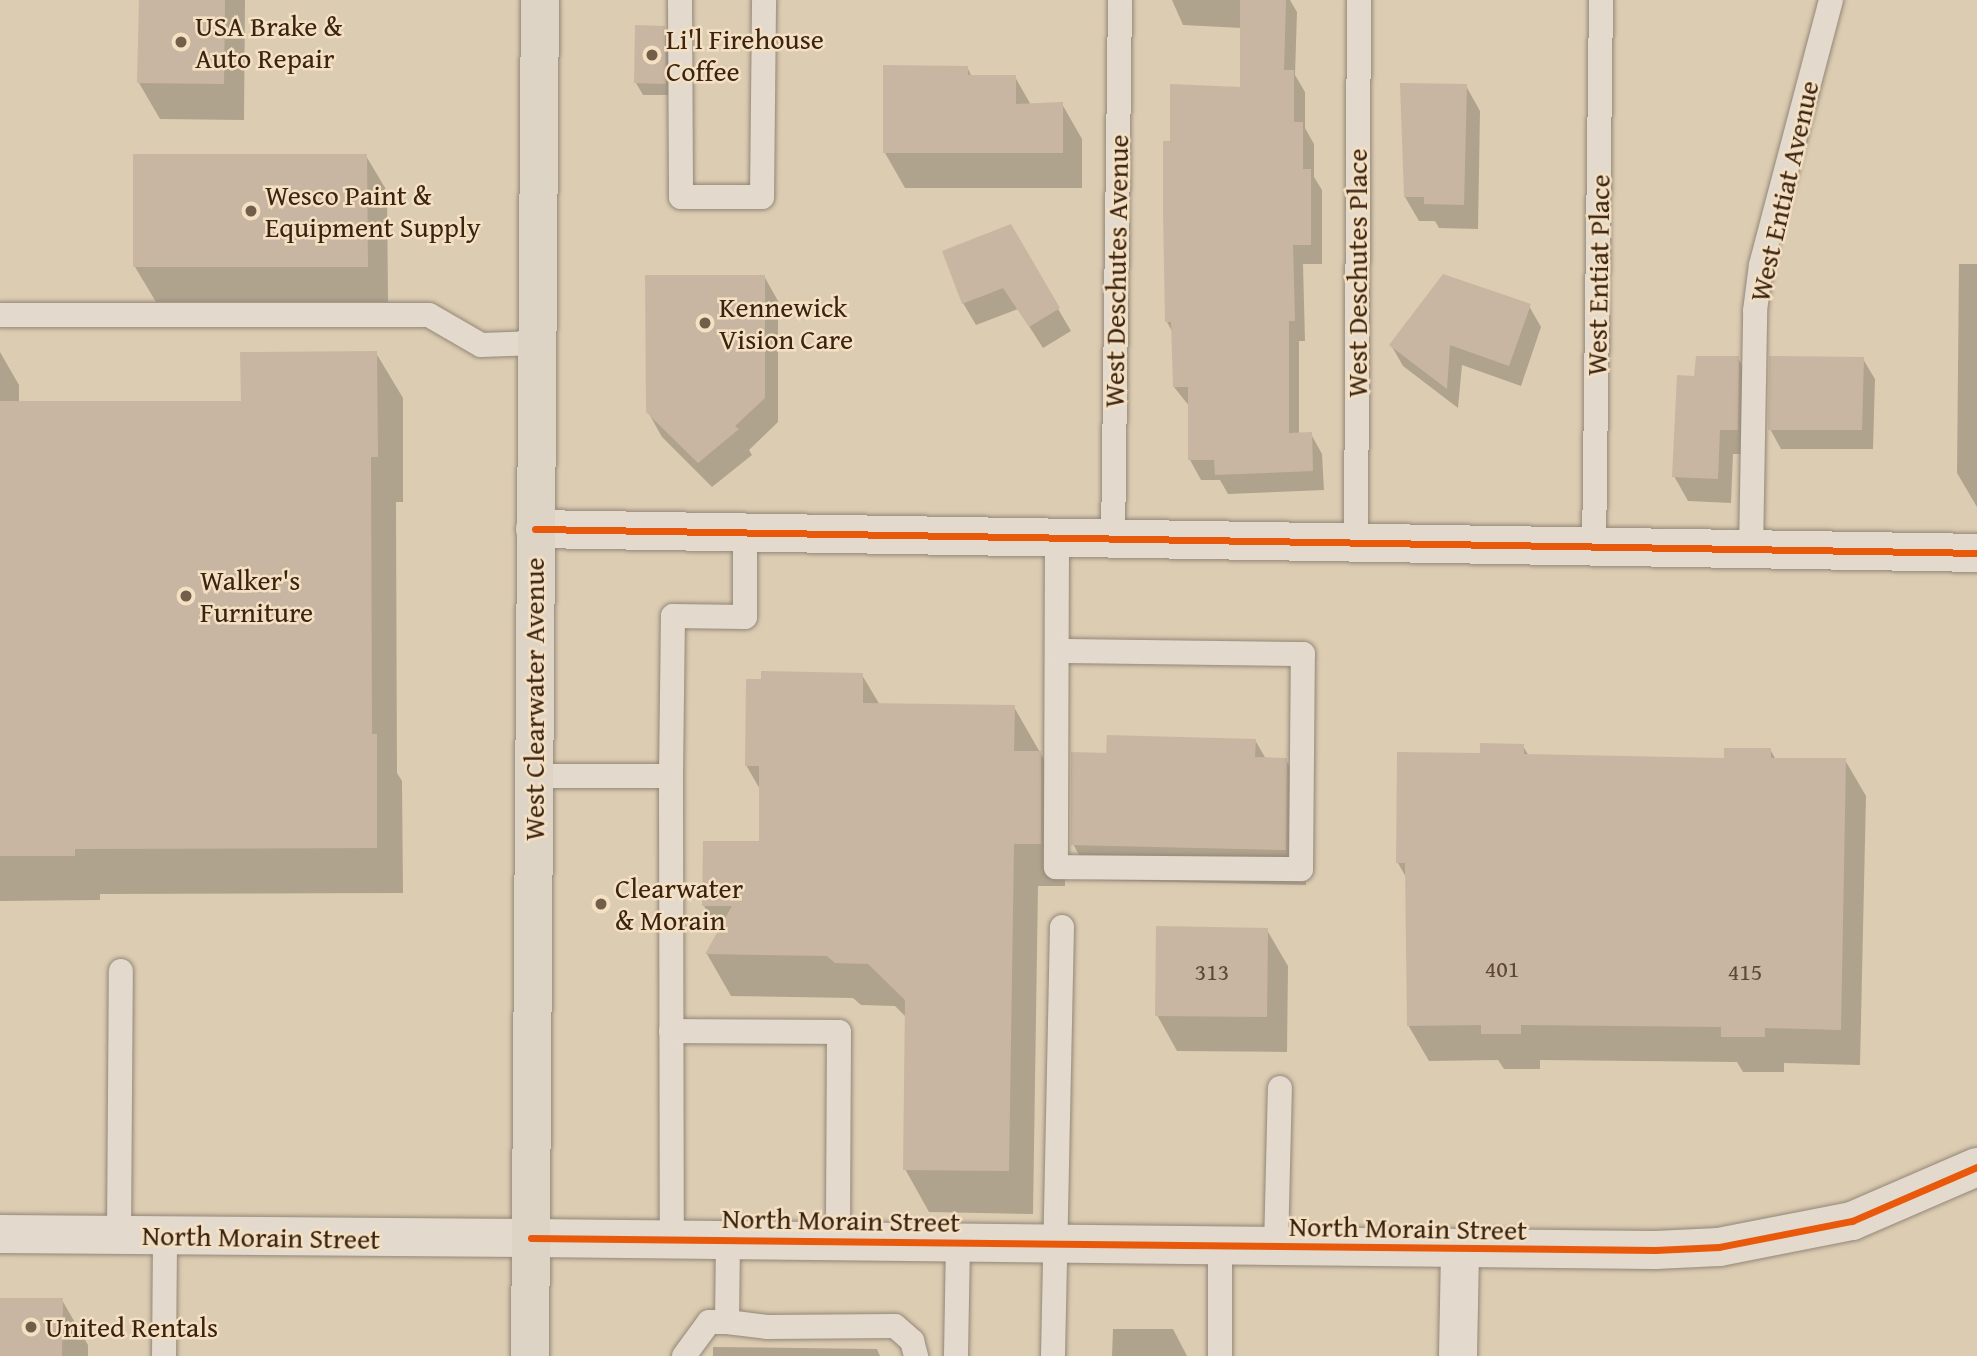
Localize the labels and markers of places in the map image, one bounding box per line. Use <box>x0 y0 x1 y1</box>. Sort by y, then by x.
place label: USA Brake & Auto Repair <box>195 9 343 75</box>
place label: Li'l Firehouse Coffee <box>666 22 824 88</box>
marker: USA Brake & Auto Repair <box>173 34 189 50</box>
marker: Li'l Firehouse Coffee <box>644 47 660 63</box>
place label: Wesco Paint & Equipment Supply <box>265 178 481 244</box>
marker: Wesco Paint & Equipment Supply <box>243 203 259 219</box>
place label: Kennewick Vision Care <box>719 290 853 356</box>
marker: Kennewick Vision Care <box>697 315 713 331</box>
place label: Walker's Furniture <box>200 563 313 629</box>
marker: Walker's Furniture <box>178 588 194 604</box>
place label: Clearwater & Morain <box>615 871 743 937</box>
marker: Clearwater & Morain <box>593 896 609 912</box>
place label: United Rentals <box>45 1310 218 1344</box>
marker: United Rentals <box>23 1319 39 1335</box>

